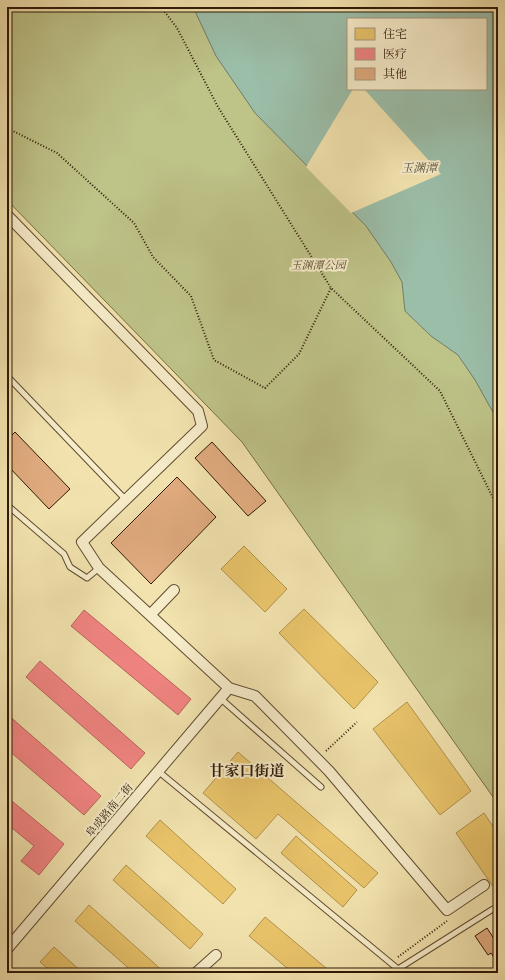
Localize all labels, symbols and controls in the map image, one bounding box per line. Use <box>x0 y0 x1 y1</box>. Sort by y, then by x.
legend <box>347 18 487 90</box>
text: 住宅 <box>383 26 407 41</box>
text: 医疗 <box>383 46 407 61</box>
text: 其他 <box>383 66 407 81</box>
water label: 玉渊潭 <box>401 160 439 175</box>
park label: 玉渊潭公园 <box>291 258 347 272</box>
district label: 甘家口街道 <box>209 761 285 780</box>
street label: 阜成路南二街 <box>82 780 136 840</box>

